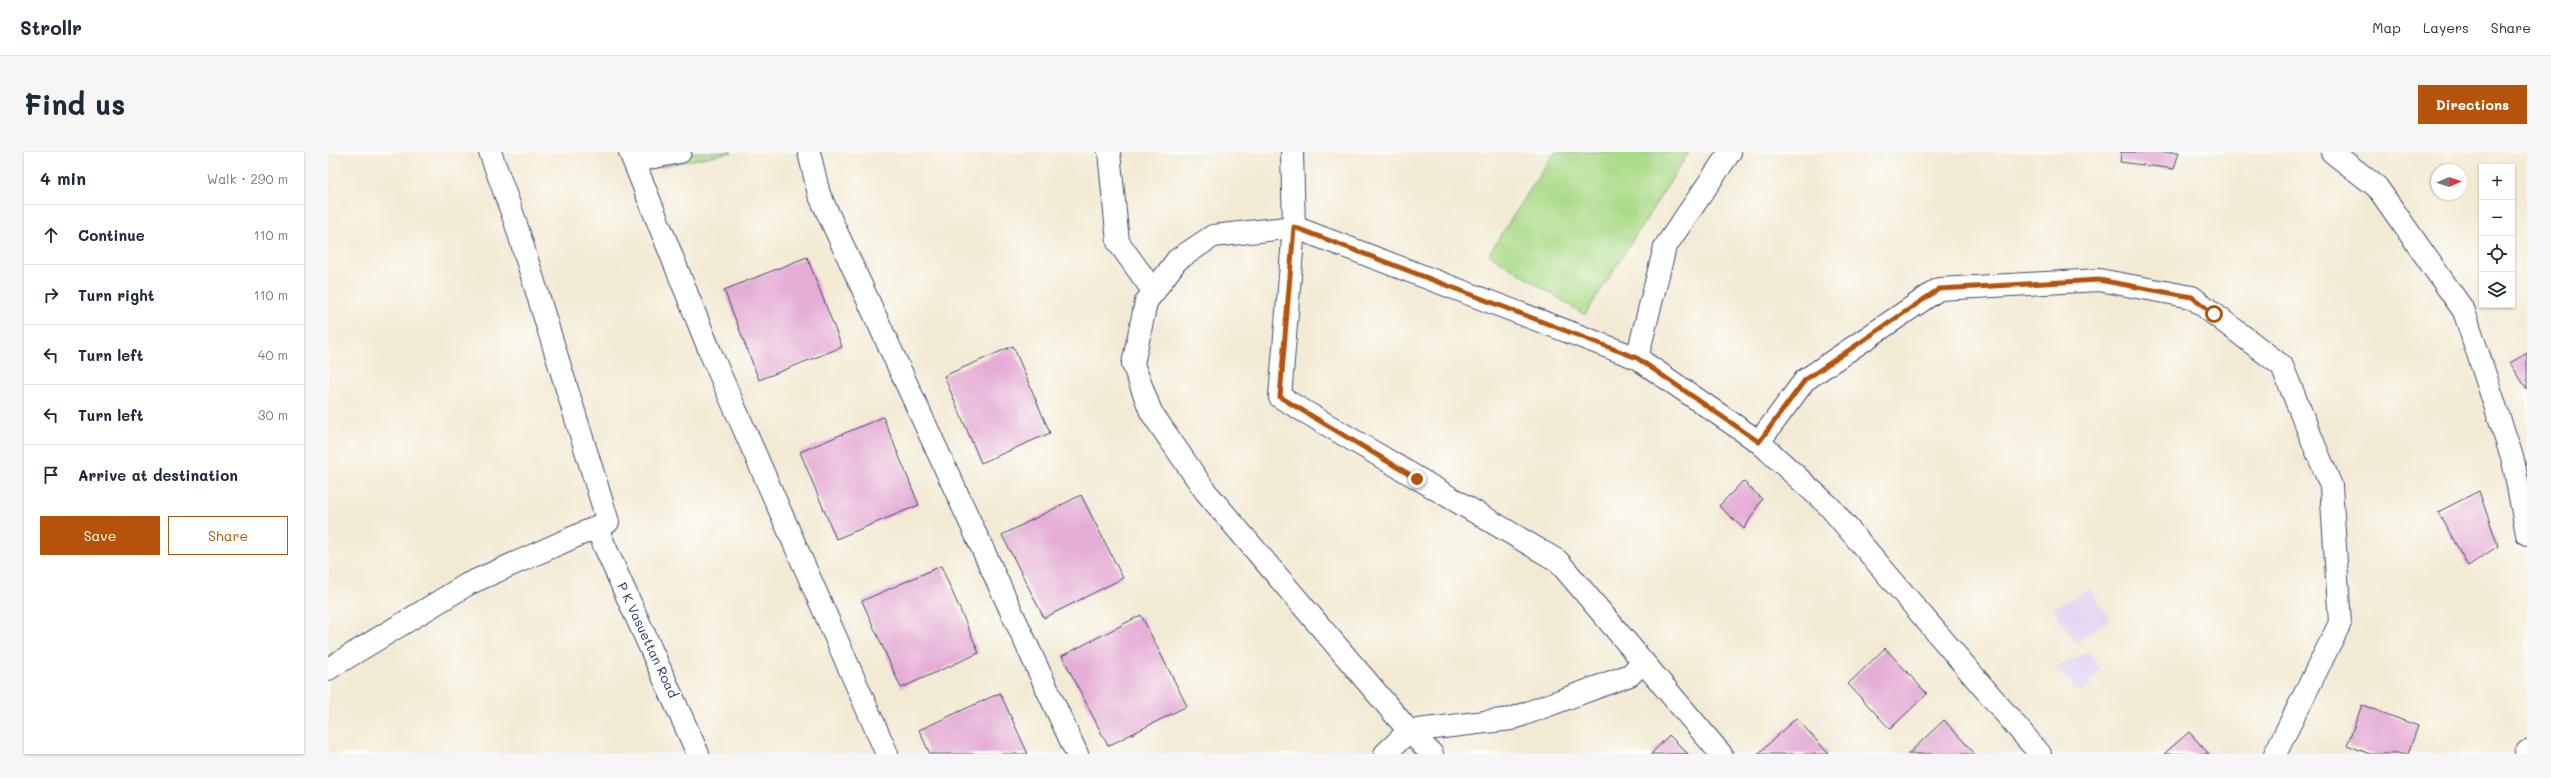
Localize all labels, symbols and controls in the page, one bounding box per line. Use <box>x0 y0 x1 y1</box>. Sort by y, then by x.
text: Strollr <box>20 15 82 40</box>
text: Map <box>2372 18 2401 37</box>
text: Layers <box>2423 18 2469 37</box>
text: Share <box>2491 18 2531 37</box>
button: Directions <box>2418 85 2527 124</box>
text: Find us <box>24 86 125 122</box>
north arrow <box>2431 164 2467 200</box>
map controls <box>2479 164 2515 308</box>
button: + <box>2479 164 2515 200</box>
text: 4 min <box>40 167 86 189</box>
text: Walk · 290 m <box>207 170 288 187</box>
button: − <box>2479 200 2515 236</box>
icon: ahead <box>40 224 62 246</box>
text: Continue <box>78 225 145 245</box>
text: 110 m <box>254 226 288 243</box>
button: locate <box>2479 236 2515 272</box>
button: layers <box>2479 272 2515 308</box>
icon: right <box>40 284 62 306</box>
text: Turn right <box>78 285 155 305</box>
text: 110 m <box>254 286 288 303</box>
route start <box>2205 305 2223 323</box>
icon: left <box>40 344 62 366</box>
text: Turn left <box>78 345 143 365</box>
text: 40 m <box>258 346 288 363</box>
icon: left <box>40 404 62 426</box>
text: Turn left <box>78 405 143 425</box>
text: 30 m <box>258 406 288 423</box>
icon: arrive <box>40 464 62 486</box>
text: Arrive at destination <box>78 465 238 485</box>
route end <box>1408 470 1426 488</box>
button: Save <box>40 516 160 555</box>
button: Share <box>168 516 288 555</box>
street label: P K Vasuettan Road <box>614 579 683 700</box>

